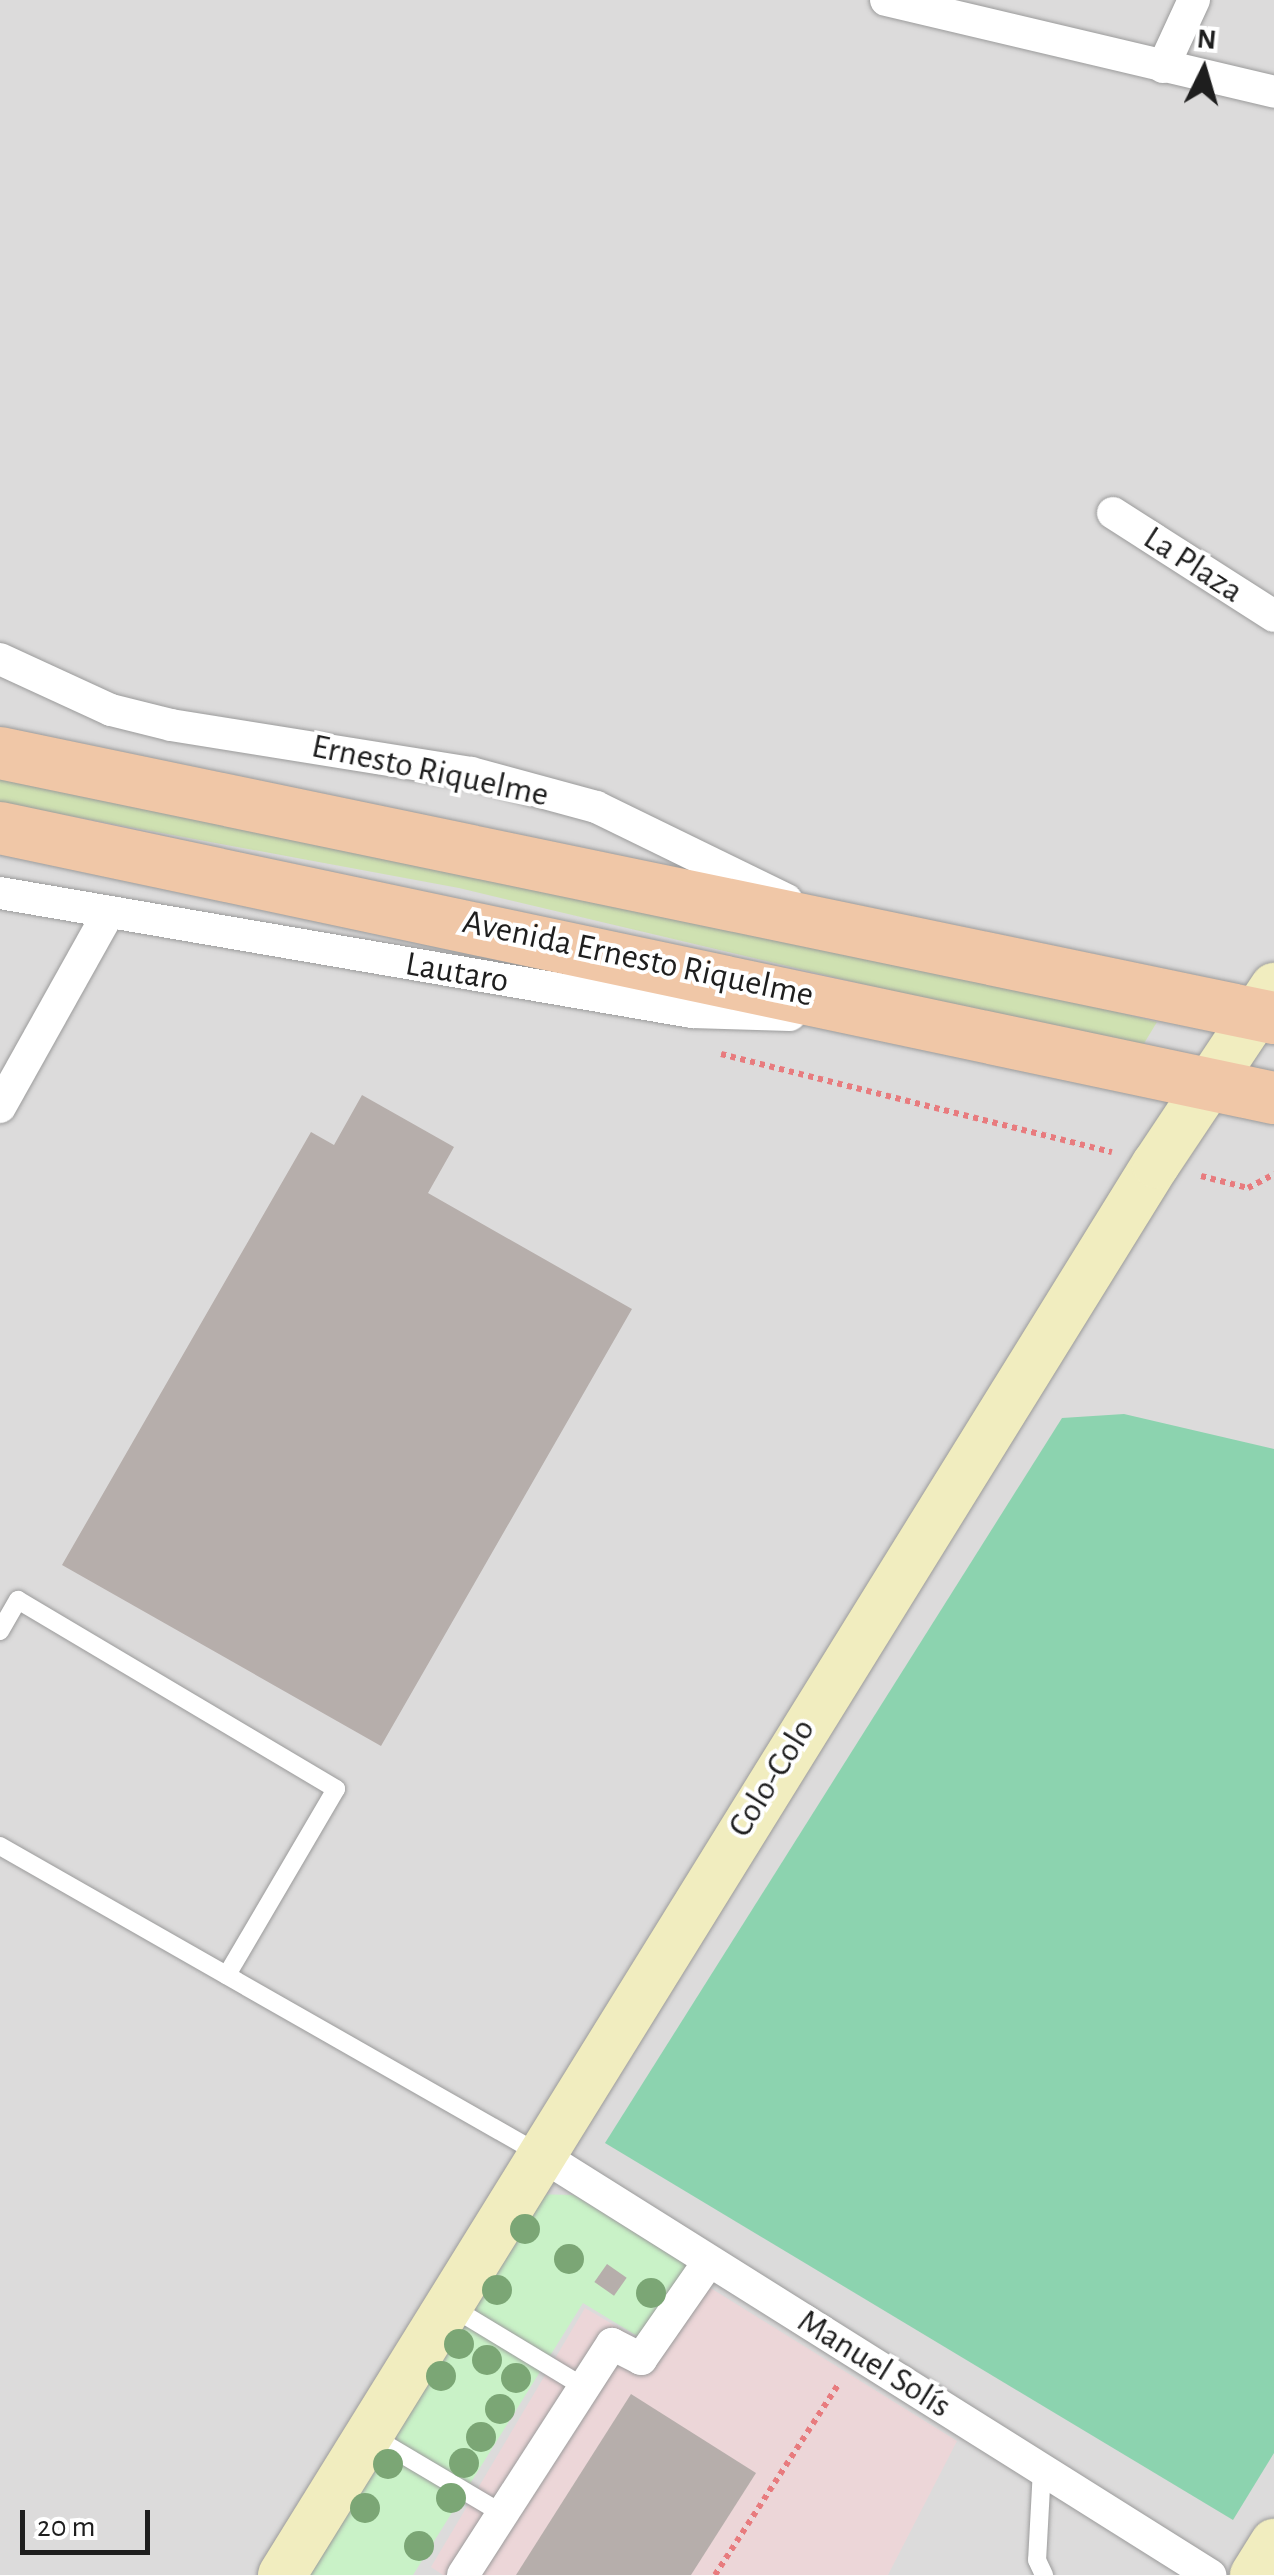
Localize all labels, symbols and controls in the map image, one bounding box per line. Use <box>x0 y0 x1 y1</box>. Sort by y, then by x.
north arrow <box>1154 20 1254 120</box>
text: N <box>1196 25 1218 55</box>
street label: La Plaza <box>1135 517 1251 613</box>
street label: Ernesto Riquelme <box>308 725 552 817</box>
street label: Avenida Ernesto Riquelme <box>459 901 817 1017</box>
street label: Lautaro <box>402 943 512 1003</box>
street label: Colo-Colo <box>719 1711 825 1845</box>
street label: Manuel Solís <box>790 2300 958 2428</box>
scale bar <box>25 2490 155 2552</box>
text: 20 m <box>37 2512 95 2542</box>

